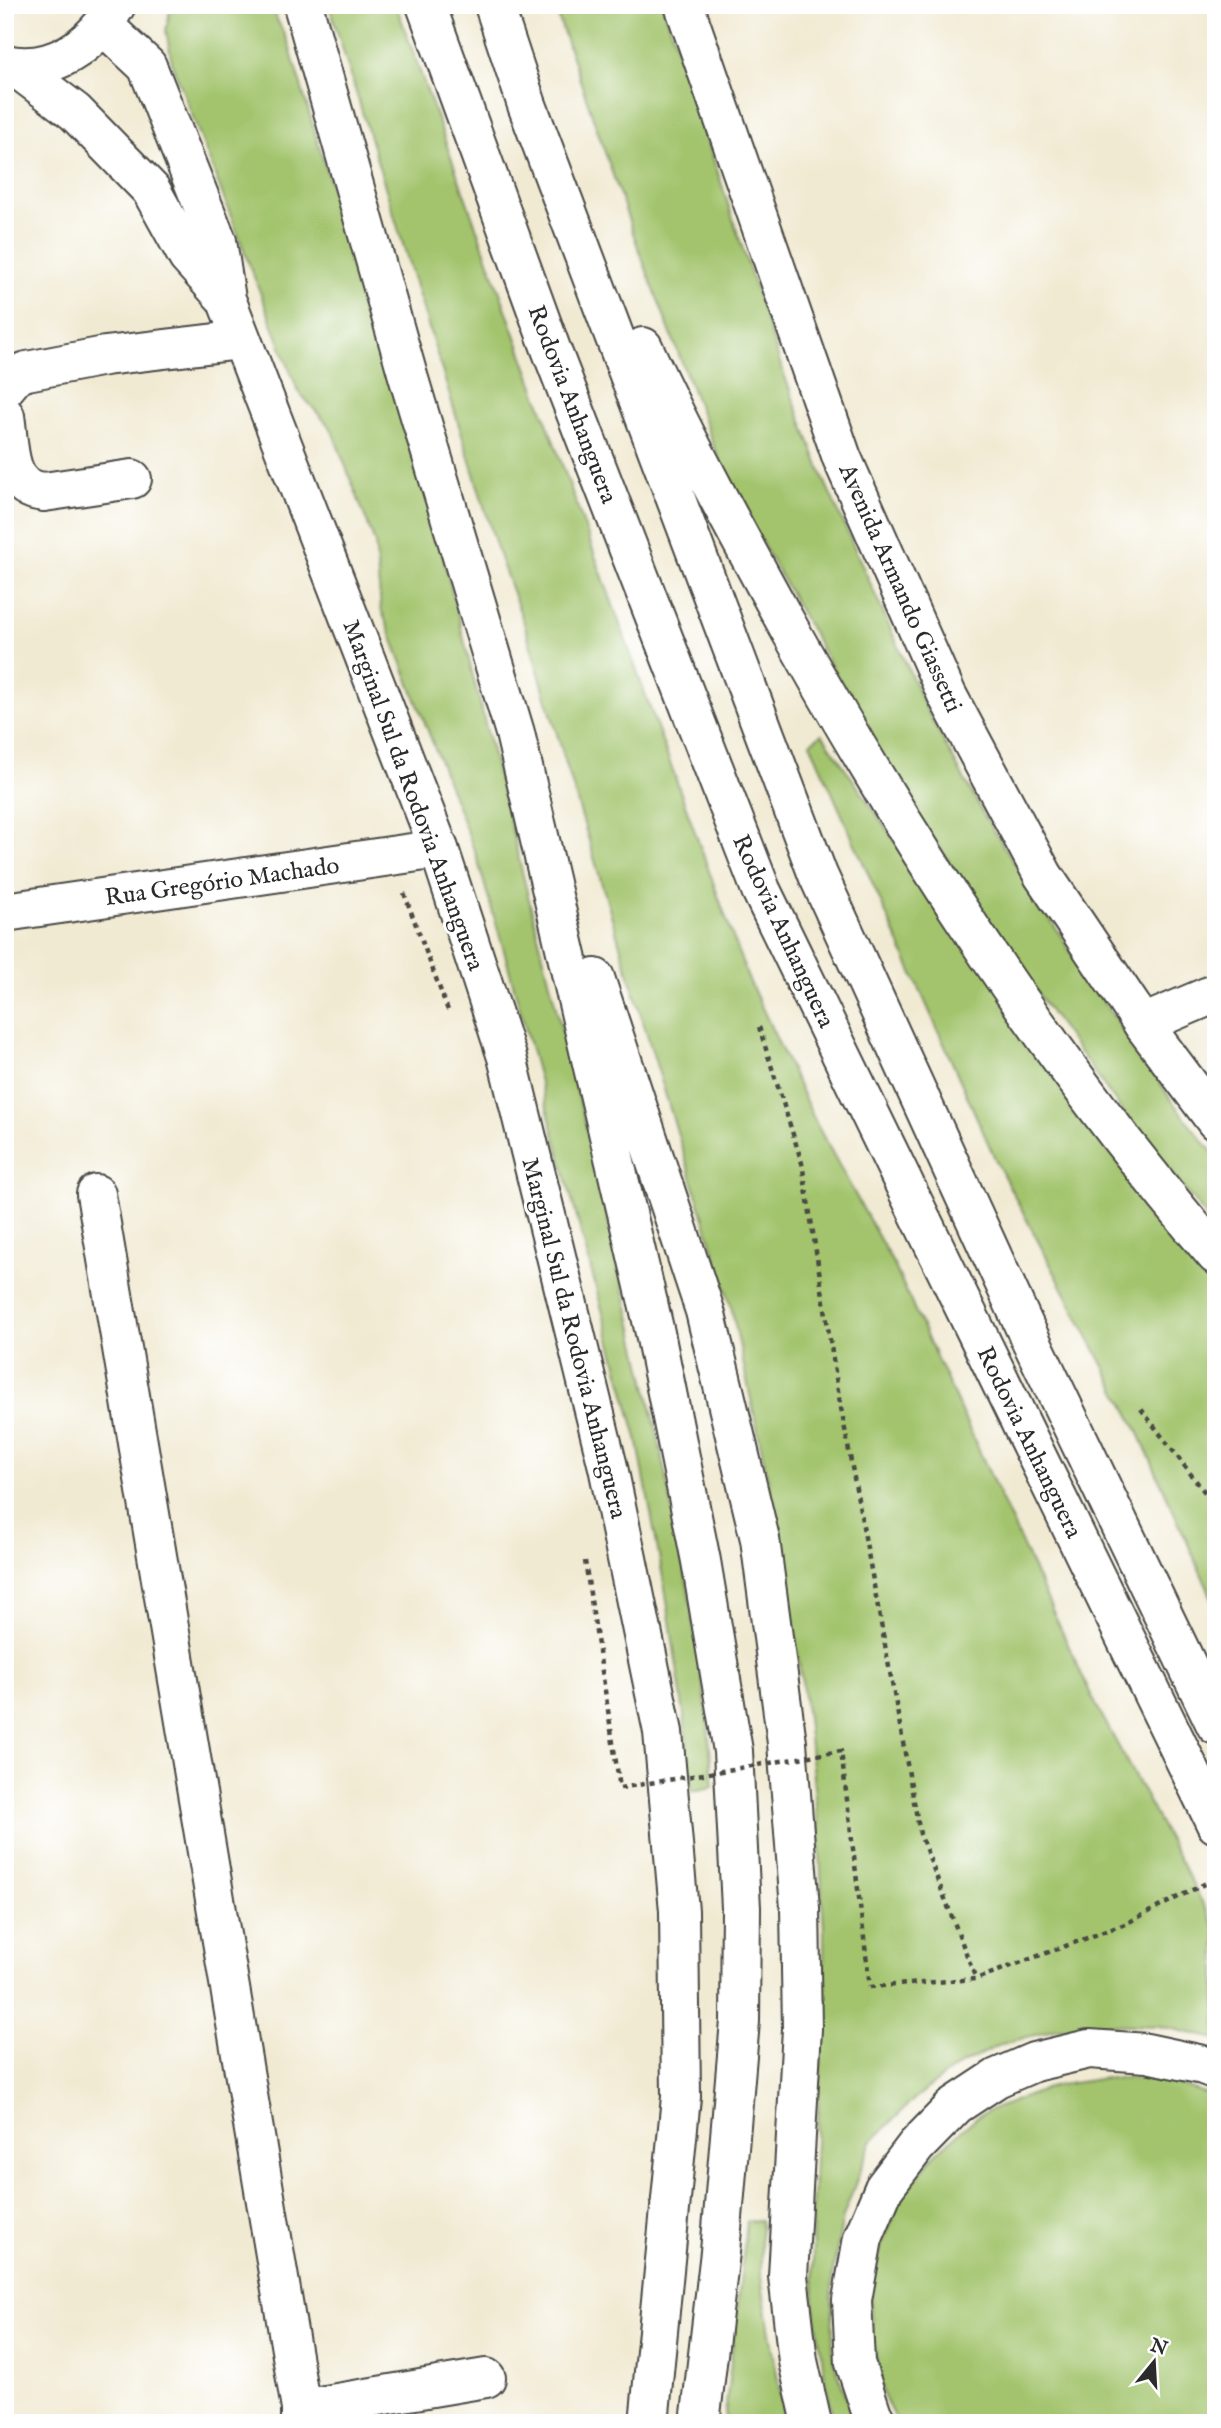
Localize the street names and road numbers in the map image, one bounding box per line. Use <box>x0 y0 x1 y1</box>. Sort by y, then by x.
street label: Rodovia Anhanguera <box>520 301 624 509</box>
street label: Avenida Armando Giassetti <box>830 458 969 718</box>
street label: Marginal Sul da Rodovia Anhanguera <box>335 616 491 976</box>
street label: Rodovia Anhanguera <box>724 830 841 1034</box>
street label: Rua Gregório Machado <box>103 851 341 914</box>
street label: Marginal Sul da Rodovia Anhanguera <box>514 1155 634 1523</box>
street label: Rodovia Anhanguera <box>969 1342 1089 1544</box>

